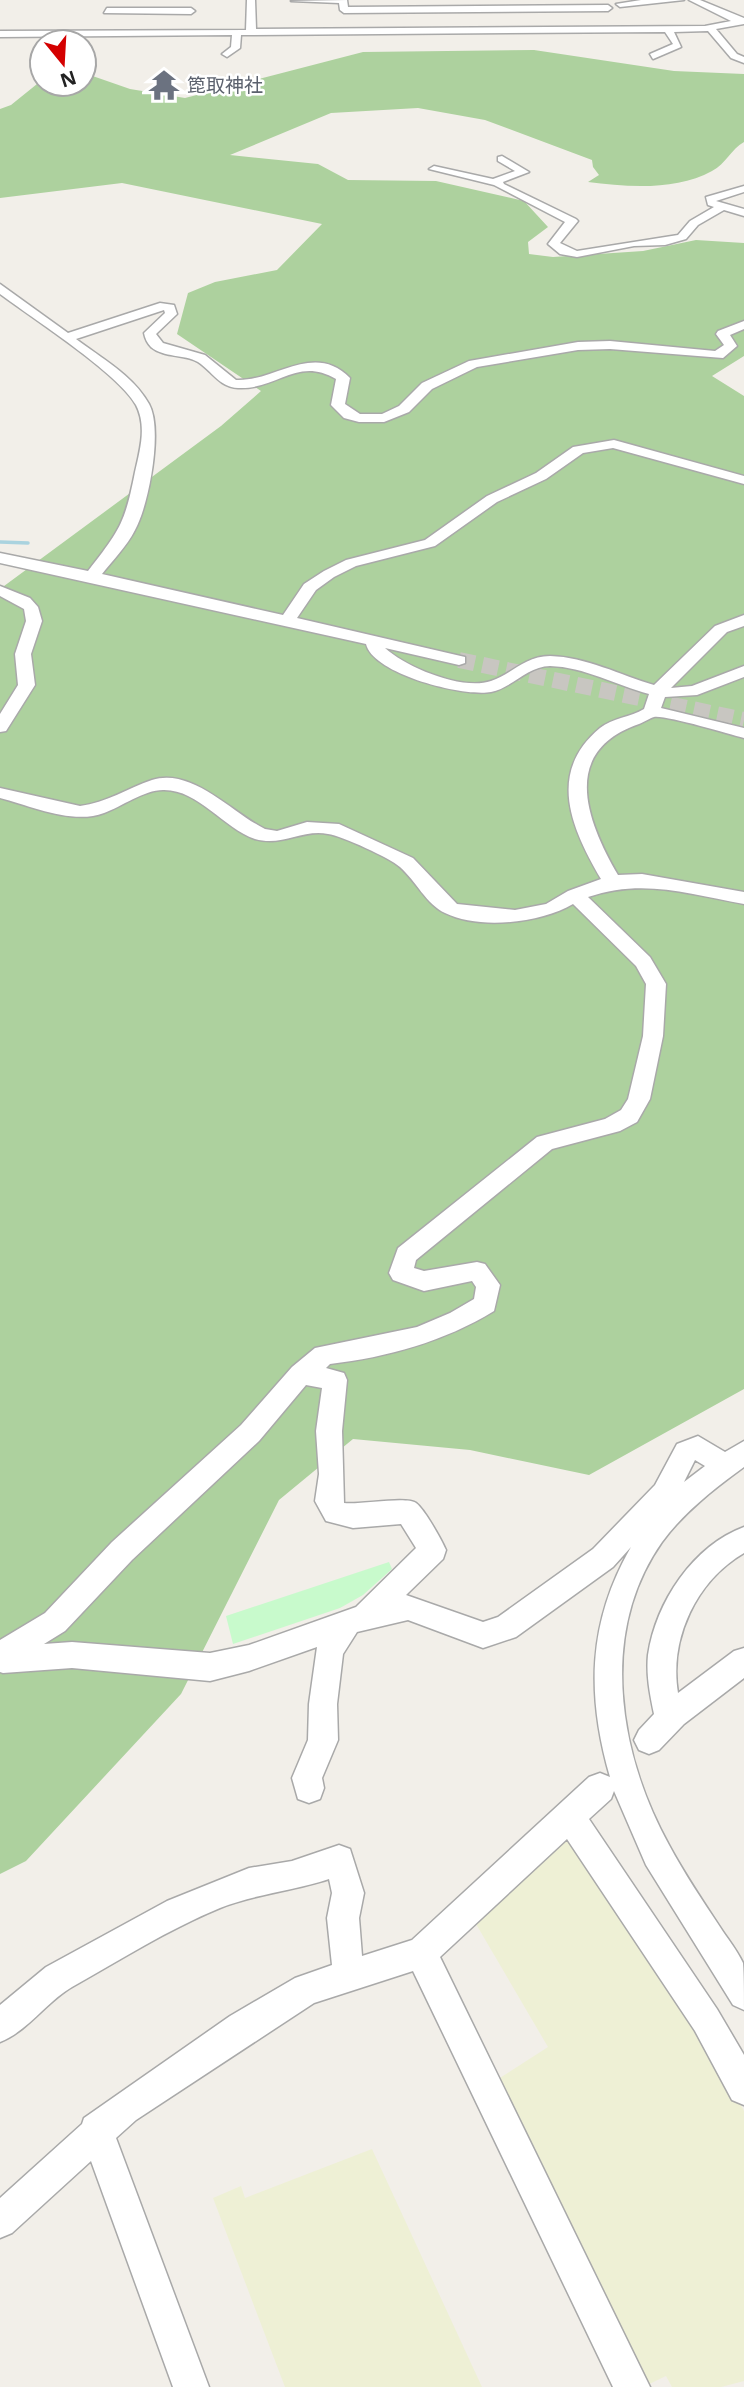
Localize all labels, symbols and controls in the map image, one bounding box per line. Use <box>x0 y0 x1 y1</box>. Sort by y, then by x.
north arrow <box>28 28 98 98</box>
text: N <box>57 64 80 94</box>
temple icon: 箆取神社 <box>147 68 181 102</box>
place label: 箆取神社 <box>187 72 263 98</box>

